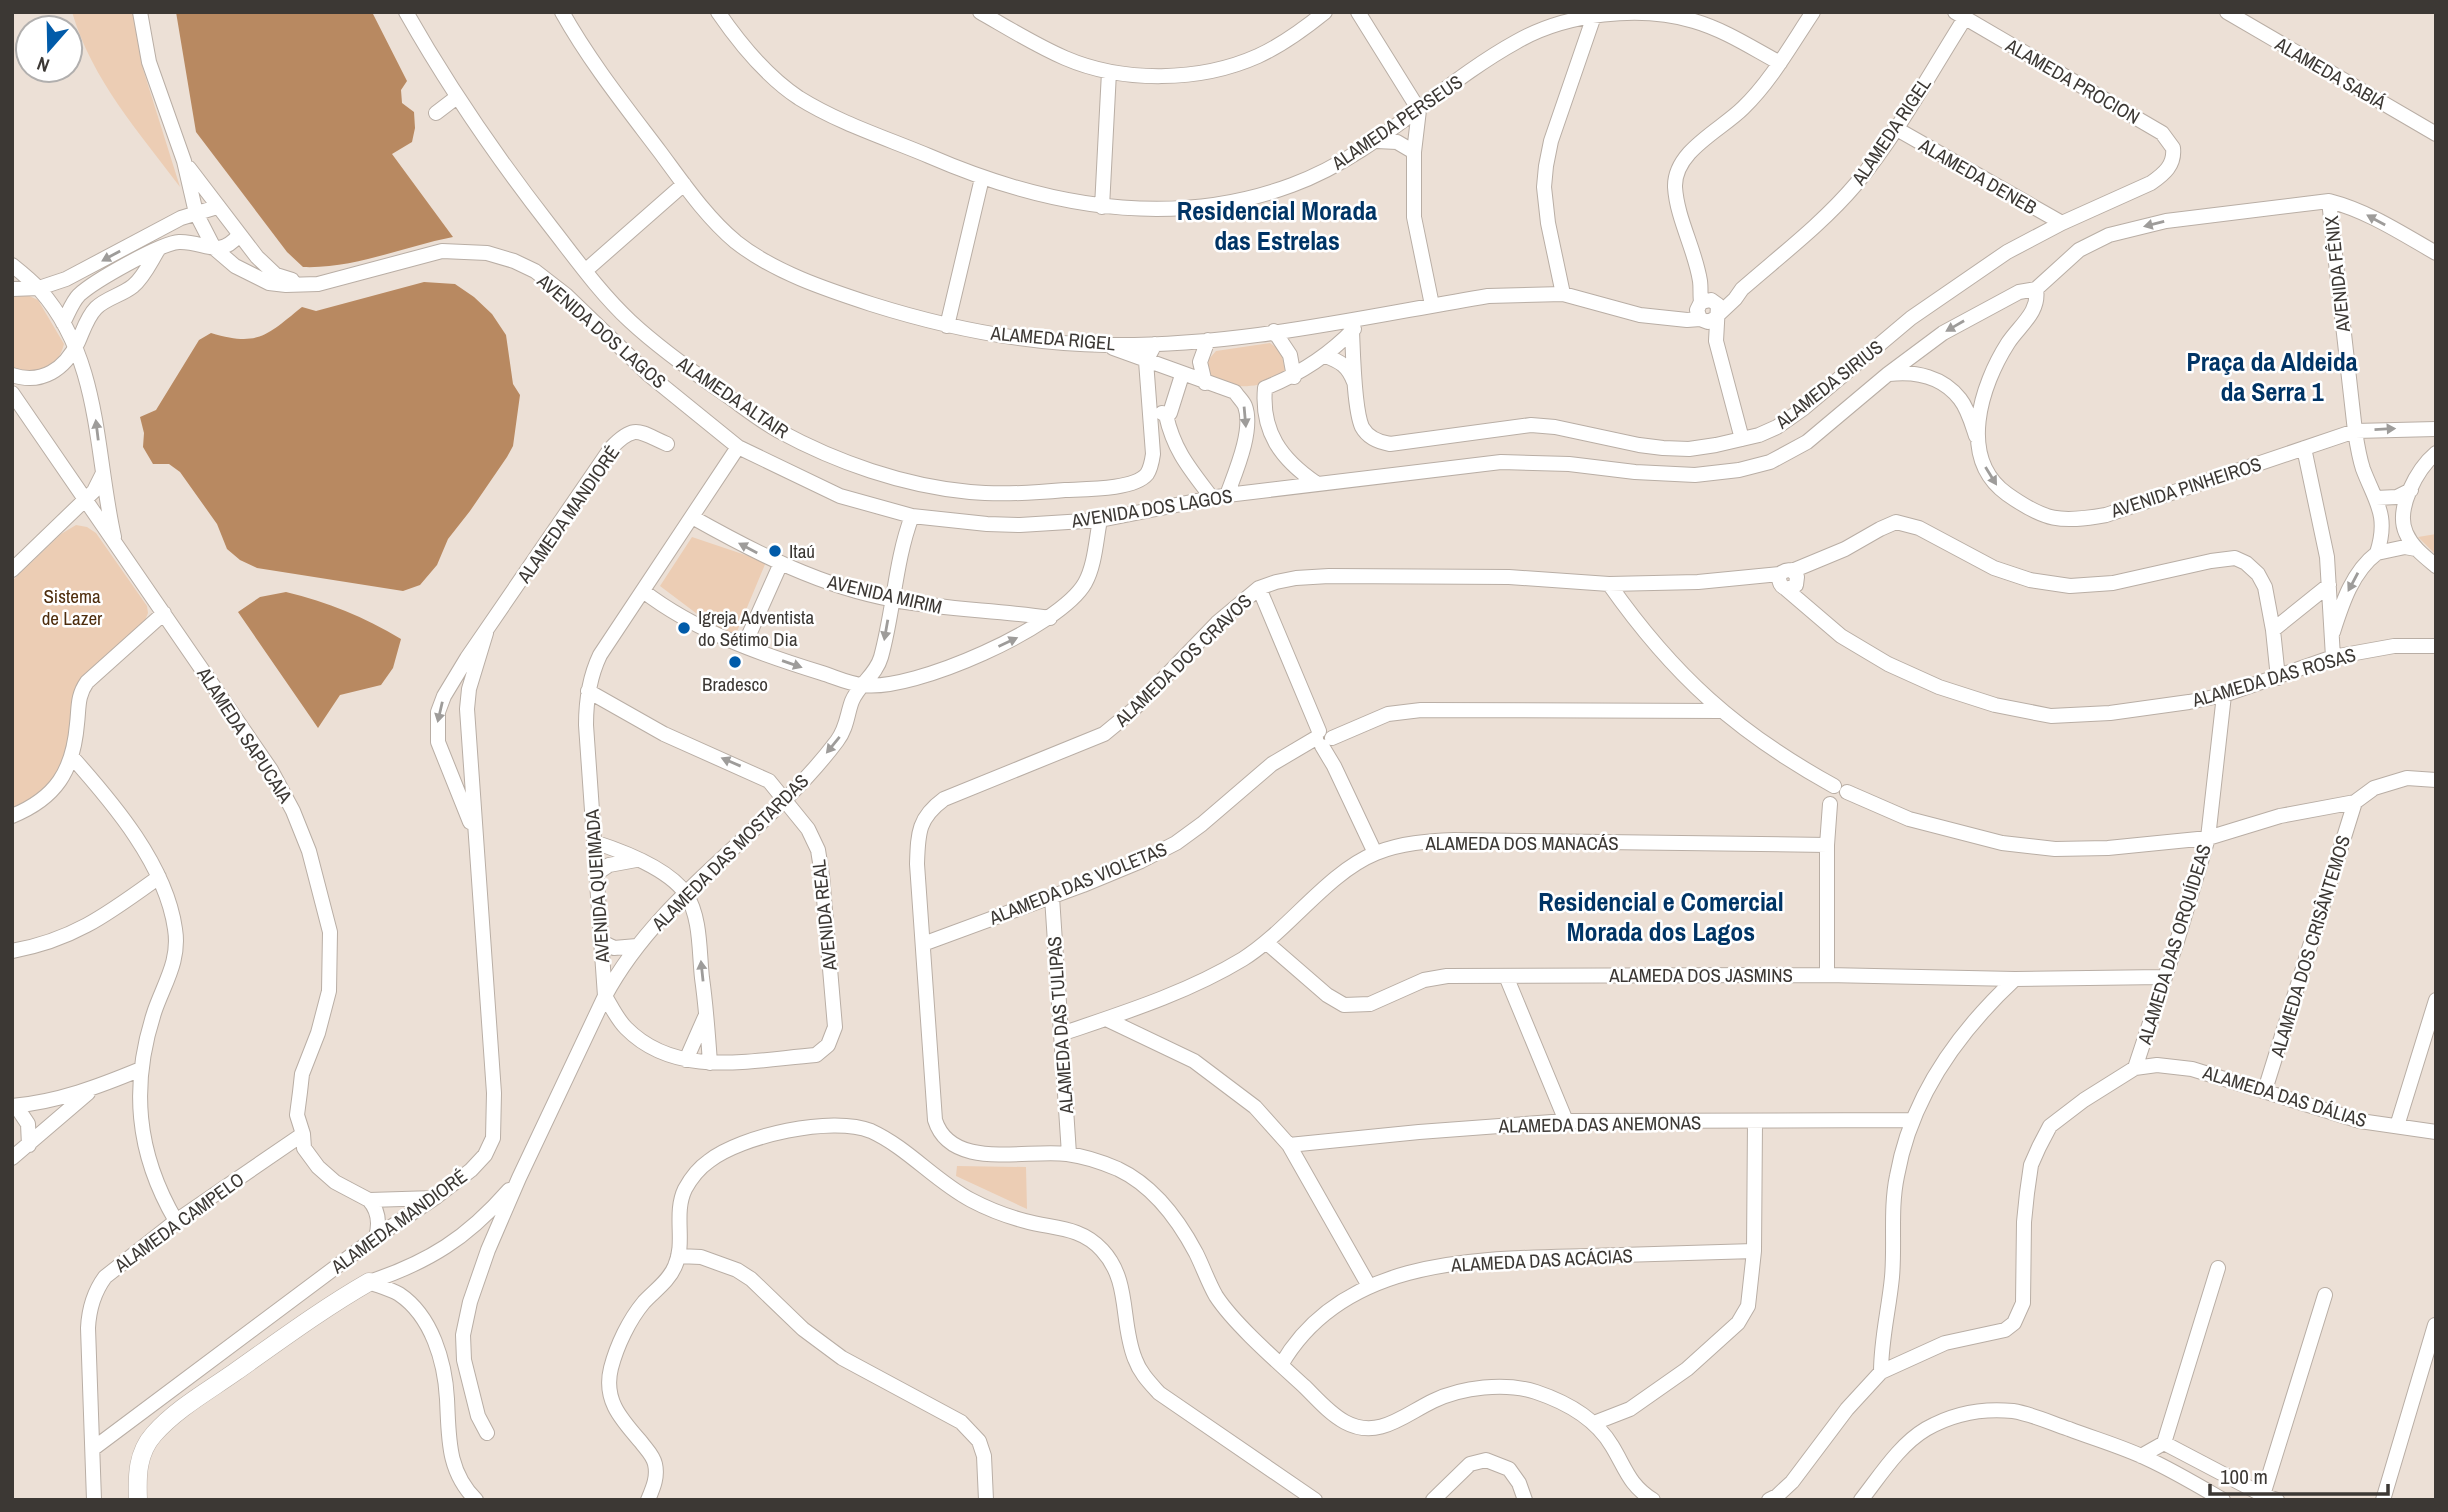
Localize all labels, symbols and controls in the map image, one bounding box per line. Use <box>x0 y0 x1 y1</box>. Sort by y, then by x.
north arrow <box>14 14 84 84</box>
street label: ALAMEDA SABIÁ <box>2270 30 2392 116</box>
street label: ALAMEDA PROCION <box>2000 32 2145 130</box>
text: N <box>33 51 53 79</box>
street label: ALAMEDA PERSEUS <box>1326 69 1467 176</box>
street label: ALAMEDA RIGEL <box>1845 72 1937 191</box>
street label: ALAMEDA DENEB <box>1914 131 2041 220</box>
district label: Residencial Morada das Estrelas <box>1177 193 1377 258</box>
street label: AVENIDA FÊNIX <box>2318 214 2356 334</box>
one-way arrow <box>2366 214 2386 226</box>
one-way arrow <box>2143 219 2165 230</box>
one-way arrow <box>101 250 121 262</box>
street label: AVENIDA DOS LAGOS <box>531 267 672 394</box>
street label: ALAMEDA RIGEL <box>989 320 1117 356</box>
one-way arrow <box>1946 320 1965 332</box>
street label: ALAMEDA SIRIUS <box>1769 334 1888 435</box>
district label: Praça da Aldeida da Serra 1 <box>2186 344 2358 409</box>
street label: ALAMEDA ALTAIR <box>671 349 794 444</box>
one-way arrow <box>1240 406 1251 428</box>
one-way arrow <box>92 419 103 441</box>
one-way arrow <box>2375 424 2397 435</box>
street label: ALAMEDA MANDIORÉ <box>510 440 625 589</box>
street label: AVENIDA PINHEIROS <box>2107 450 2264 524</box>
one-way arrow <box>1985 467 1998 486</box>
street label: AVENIDA DOS LAGOS <box>1069 482 1234 534</box>
place label: Itaú <box>789 538 815 564</box>
one-way arrow <box>738 542 757 554</box>
marker: Itaú <box>767 543 783 559</box>
street label: AVENIDA MIRIM <box>824 568 945 620</box>
one-way arrow <box>2348 573 2360 593</box>
park label: Sistema de Lazer <box>42 583 103 631</box>
street label: ALAMEDA DOS CRAVOS <box>1108 588 1257 733</box>
place label: Igreja Adventista do Sétimo Dia <box>698 604 814 652</box>
one-way arrow <box>880 619 891 641</box>
marker: Igreja Adventista do Sétimo Dia <box>676 620 692 636</box>
one-way arrow <box>998 636 1019 647</box>
street label: ALAMEDA DAS ROSAS <box>2188 641 2359 713</box>
marker: Bradesco <box>727 654 743 670</box>
one-way arrow <box>782 659 803 669</box>
street label: ALAMEDA SAPUCAIA <box>191 661 299 808</box>
place label: Bradesco <box>702 671 768 697</box>
one-way arrow <box>434 702 445 724</box>
one-way arrow <box>826 737 841 754</box>
one-way arrow <box>720 757 741 768</box>
street label: ALAMEDA DAS MOSTARDAS <box>645 768 814 937</box>
street label: AVENIDA QUEIMADA <box>579 808 615 965</box>
street label: ALAMEDA DOS MANACÁS <box>1424 830 1619 856</box>
street label: ALAMEDA DOS CRISÂNTEMOS <box>2264 832 2356 1061</box>
street label: ALAMEDA DAS VIOLETAS <box>984 835 1171 931</box>
street label: ALAMEDA DAS ORQUÍDEAS <box>2131 841 2217 1048</box>
street label: AVENIDA REAL <box>805 858 843 973</box>
district label: Residencial e Comercial Morada dos Lagos <box>1538 884 1784 949</box>
street label: ALAMEDA DAS TULIPAS <box>1041 935 1079 1116</box>
one-way arrow <box>696 959 707 981</box>
street label: ALAMEDA DOS JASMINS <box>1608 962 1793 988</box>
street label: ALAMEDA DAS DÁLIAS <box>2199 1058 2370 1133</box>
street label: ALAMEDA DAS ANEMONAS <box>1497 1109 1702 1139</box>
street label: ALAMEDA MANDIORÉ <box>325 1163 472 1280</box>
street label: ALAMEDA CAMPELO <box>108 1166 249 1278</box>
street label: ALAMEDA DAS ACÁCIAS <box>1450 1242 1633 1278</box>
scale bar <box>2210 1452 2388 1496</box>
text: 100 m <box>2220 1462 2268 1491</box>

